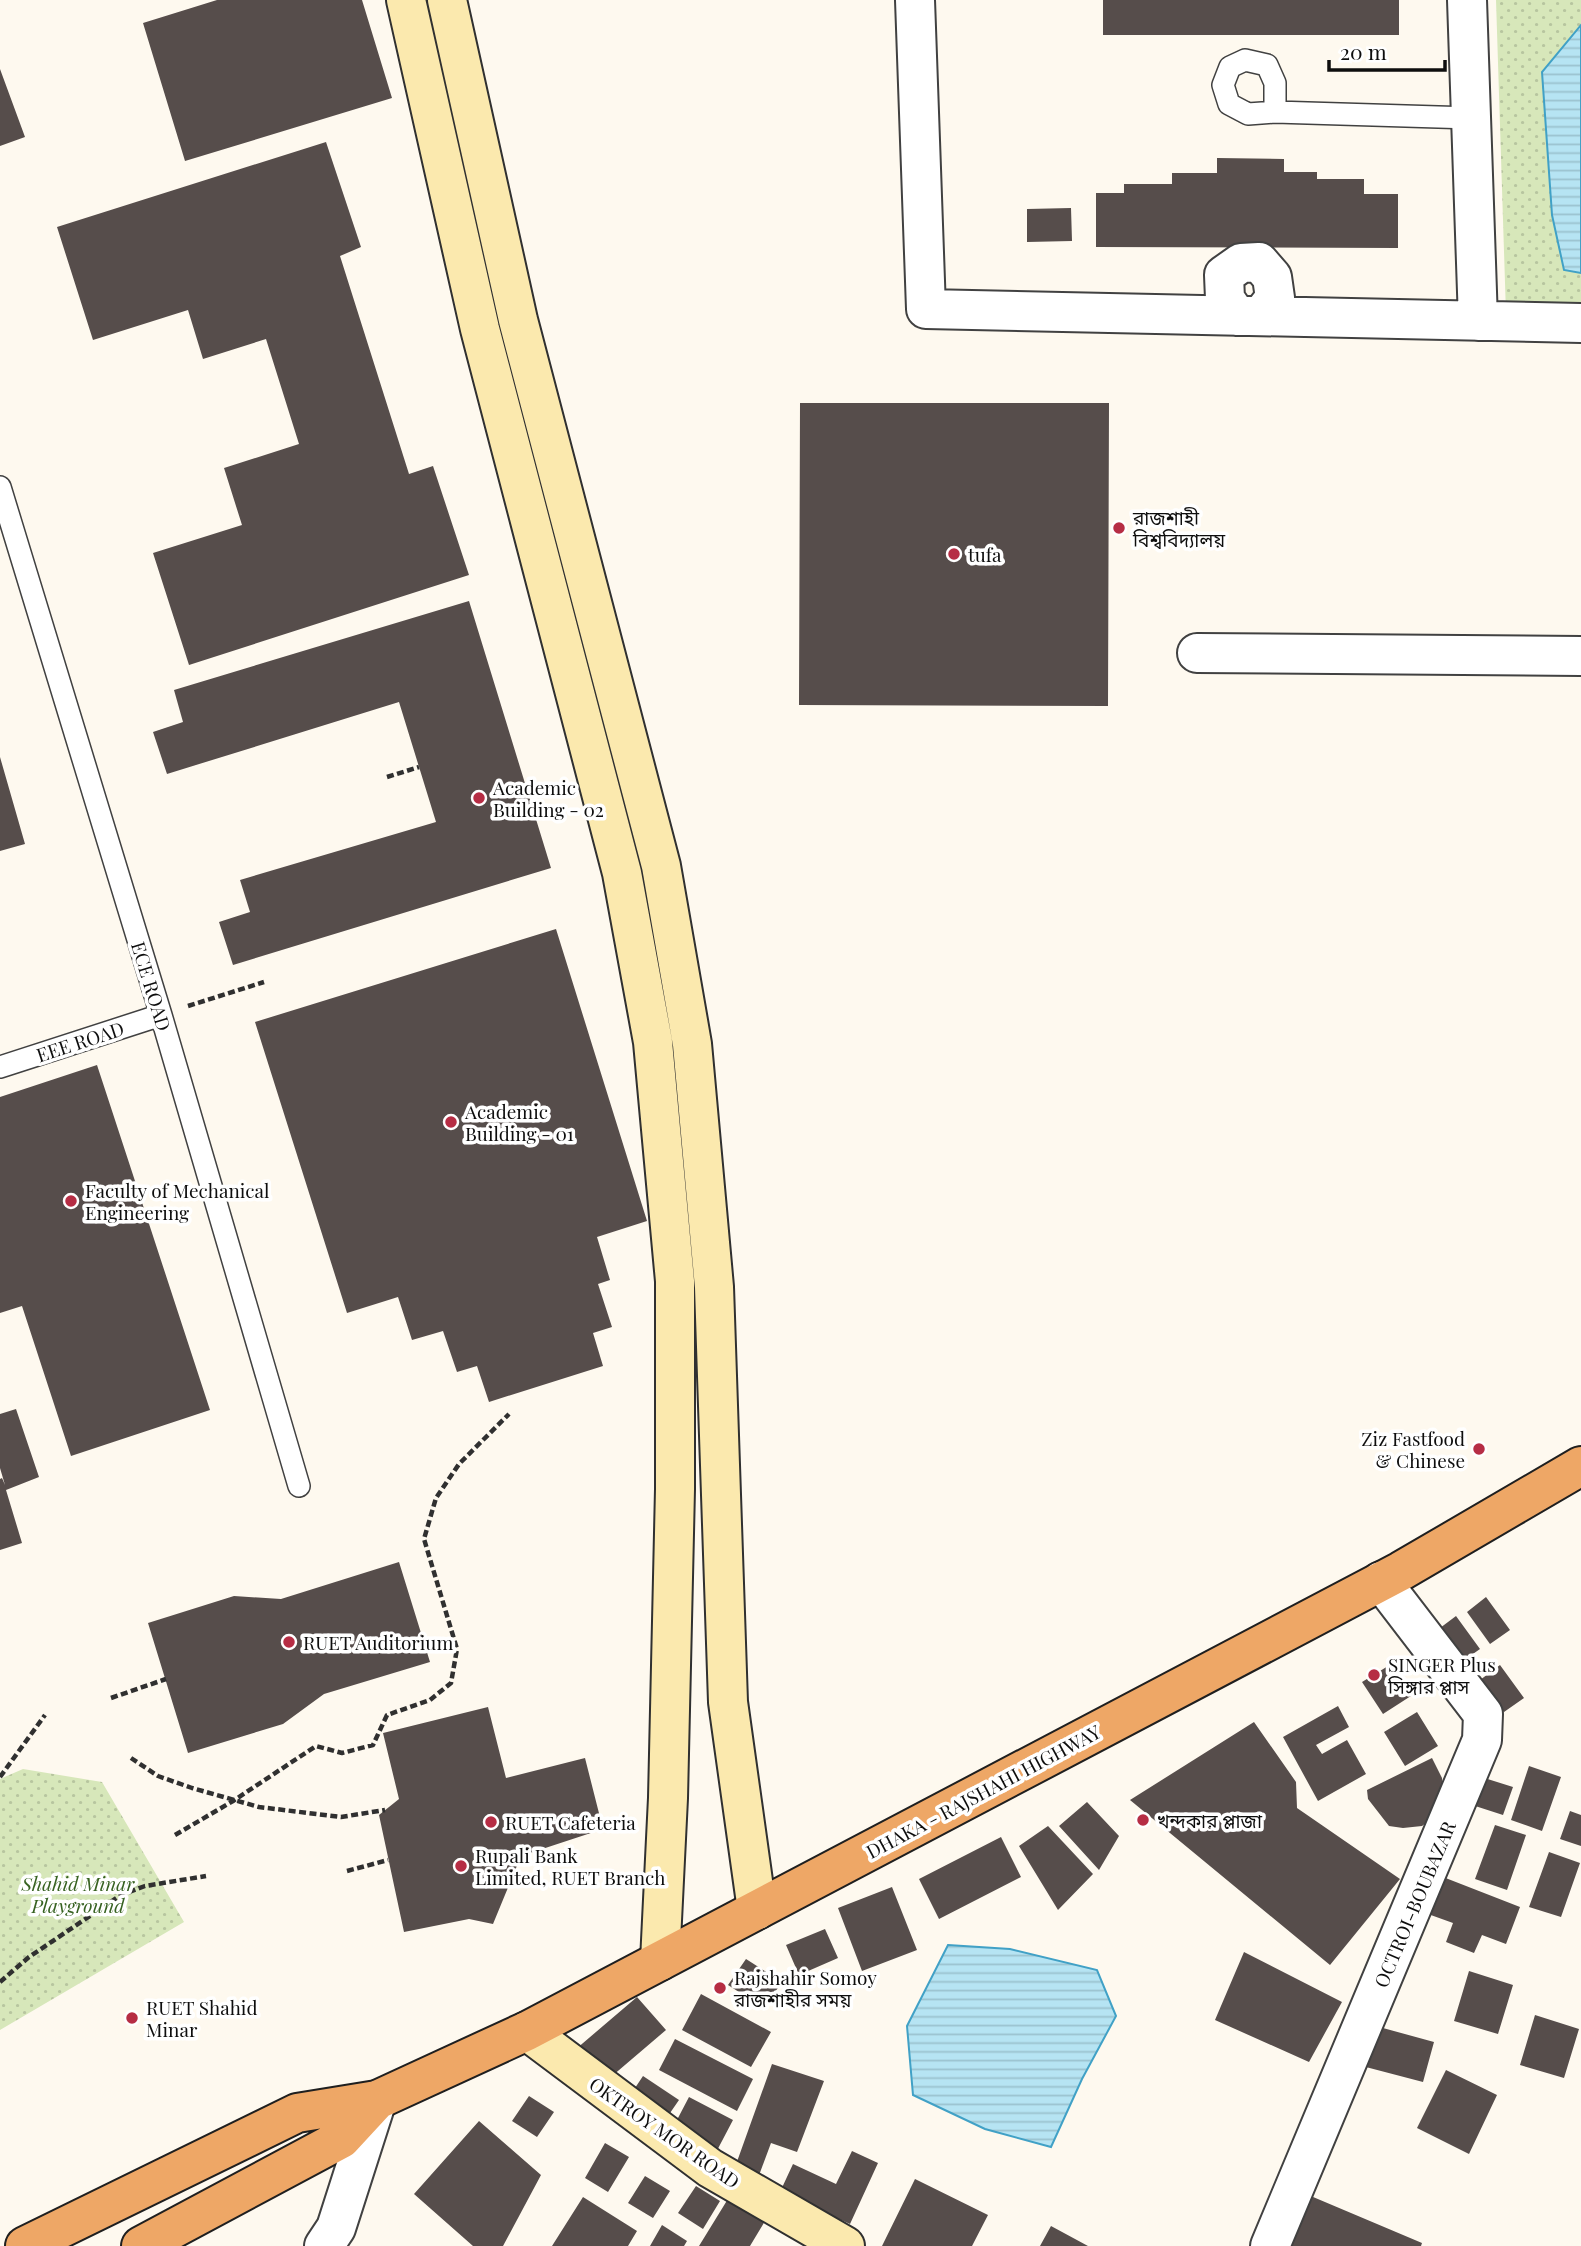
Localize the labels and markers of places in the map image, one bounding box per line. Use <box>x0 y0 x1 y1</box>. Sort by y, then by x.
place label: রাজশাহী বিশ্ববিদ্যালয় <box>1132 504 1226 552</box>
marker: রাজশাহী বিশ্ববিদ্যালয় <box>1111 520 1127 536</box>
place label: tufa <box>968 541 1002 567</box>
marker: tufa <box>946 546 962 562</box>
place label: Academic Building - 02 <box>492 774 604 822</box>
marker: Academic Building - 02 <box>471 790 487 806</box>
place label: Academic Building - 01 <box>464 1098 574 1146</box>
marker: Academic Building - 01 <box>443 1114 459 1130</box>
place label: Faculty of Mechanical Engineering <box>85 1177 270 1225</box>
marker: Faculty of Mechanical Engineering <box>63 1193 79 1209</box>
place label: Ziz Fastfood & Chinese <box>1361 1425 1465 1473</box>
marker: Ziz Fastfood & Chinese <box>1471 1441 1487 1457</box>
place label: RUET Auditorium <box>303 1629 453 1655</box>
marker: RUET Auditorium <box>281 1634 297 1650</box>
place label: SINGER Plus সিঙ্গার প্লাস <box>1387 1651 1496 1699</box>
marker: SINGER Plus সিঙ্গার প্লাস <box>1366 1667 1382 1683</box>
place label: খন্দকার প্লাজা <box>1157 1807 1263 1833</box>
place label: RUET Cafeteria <box>505 1809 636 1835</box>
marker: খন্দকার প্লাজা <box>1135 1812 1151 1828</box>
marker: RUET Cafeteria <box>483 1814 499 1830</box>
place label: Rupali Bank Limited, RUET Branch <box>475 1842 665 1890</box>
marker: Rupali Bank Limited, RUET Branch <box>453 1858 469 1874</box>
place label: Rajshahir Somoy রাজশাহীর সময় <box>733 1964 877 2012</box>
marker: Rajshahir Somoy রাজশাহীর সময় <box>712 1980 728 1996</box>
place label: RUET Shahid Minar <box>146 1994 257 2042</box>
marker: RUET Shahid Minar <box>124 2010 140 2026</box>

